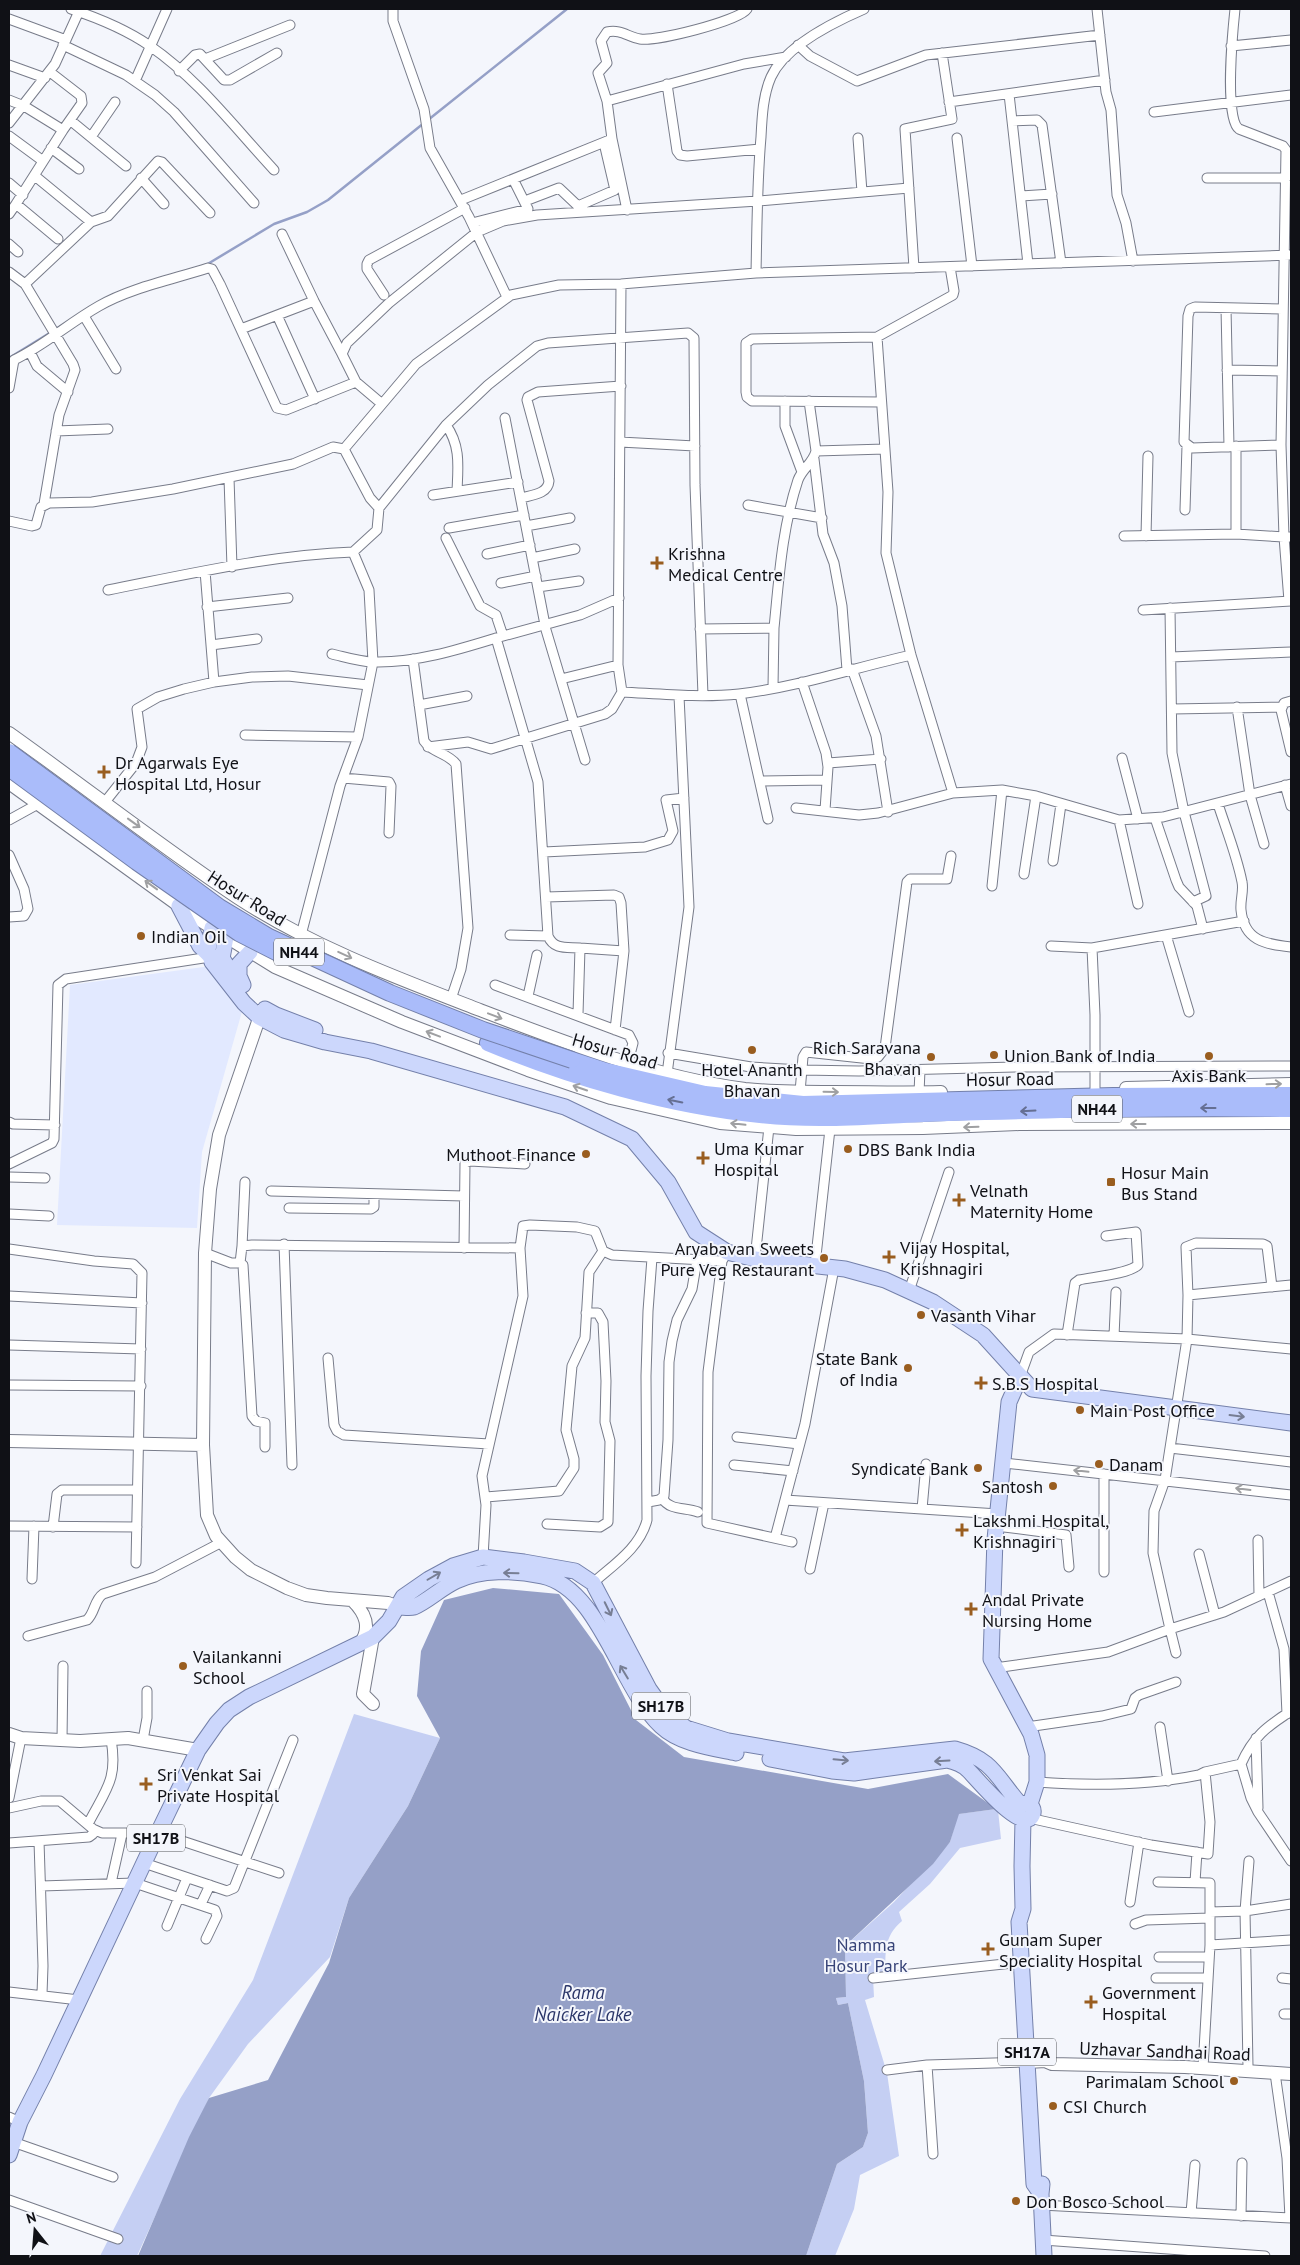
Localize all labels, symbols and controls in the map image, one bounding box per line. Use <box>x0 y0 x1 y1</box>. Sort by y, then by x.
place label: Krishna Medical Centre <box>668 542 783 586</box>
marker: Krishna Medical Centre <box>650 556 664 570</box>
place label: Dr Agarwals Eye Hospital Ltd, Hosur <box>115 751 261 795</box>
marker: Dr Agarwals Eye Hospital Ltd, Hosur <box>97 765 111 779</box>
one-way arrow <box>127 817 140 828</box>
street label: Hosur Road <box>204 865 290 931</box>
one-way arrow <box>144 880 158 890</box>
place label: Indian Oil <box>151 925 227 948</box>
marker: Indian Oil <box>135 930 147 942</box>
road number: NH44 <box>274 939 324 966</box>
one-way arrow <box>337 951 352 960</box>
one-way arrow <box>487 1012 503 1021</box>
street label: Hosur Road <box>570 1028 660 1074</box>
one-way arrow <box>426 1029 441 1038</box>
place label: Rich Saravana Bhavan <box>813 1036 921 1080</box>
marker: Hotel Ananth Bhavan <box>746 1044 758 1056</box>
place label: Union Bank of India <box>1004 1044 1155 1067</box>
marker: Union Bank of India <box>988 1049 1000 1061</box>
marker: Axis Bank <box>1203 1050 1215 1062</box>
marker: Rich Saravana Bhavan <box>925 1051 937 1063</box>
place label: Hotel Ananth Bhavan <box>701 1058 803 1102</box>
place label: Axis Bank <box>1172 1064 1247 1087</box>
street label: Hosur Road <box>966 1067 1054 1091</box>
one-way arrow <box>1266 1079 1282 1089</box>
one-way arrow <box>573 1082 589 1092</box>
one-way arrow <box>823 1087 839 1097</box>
one-way arrow <box>668 1096 684 1105</box>
road number: NH44 <box>1072 1096 1122 1122</box>
one-way arrow <box>1200 1103 1216 1113</box>
one-way arrow <box>1020 1106 1036 1115</box>
one-way arrow <box>1130 1119 1146 1128</box>
one-way arrow <box>731 1120 747 1129</box>
one-way arrow <box>963 1122 979 1131</box>
place label: Uma Kumar Hospital <box>714 1137 804 1181</box>
place label: DBS Bank India <box>858 1138 975 1161</box>
place label: Muthoot Finance <box>446 1143 576 1166</box>
marker: DBS Bank India <box>842 1143 854 1155</box>
marker: Muthoot Finance <box>580 1148 592 1160</box>
marker: Uma Kumar Hospital <box>696 1151 710 1165</box>
place label: Hosur Main Bus Stand <box>1121 1161 1209 1205</box>
marker: Hosur Main Bus Stand <box>1105 1176 1117 1188</box>
place label: Velnath Maternity Home <box>969 1179 1093 1223</box>
marker: Velnath Maternity Home <box>952 1193 966 1207</box>
place label: Vijay Hospital, Krishnagiri <box>899 1236 1010 1280</box>
place label: Aryabavan Sweets Pure Veg Restaurant <box>660 1237 814 1281</box>
marker: Vijay Hospital, Krishnagiri <box>882 1250 896 1264</box>
marker: Aryabavan Sweets Pure Veg Restaurant <box>818 1252 830 1264</box>
place label: Vasanth Vihar <box>930 1304 1036 1327</box>
marker: Vasanth Vihar <box>915 1309 927 1321</box>
place label: State Bank of India <box>816 1347 898 1391</box>
marker: State Bank of India <box>902 1362 914 1374</box>
place label: S.B.S Hospital <box>992 1372 1099 1395</box>
marker: S.B.S Hospital <box>974 1376 988 1390</box>
place label: Main Post Office <box>1090 1399 1215 1422</box>
marker: Main Post Office <box>1074 1404 1086 1416</box>
one-way arrow <box>1229 1411 1245 1421</box>
place label: Danam <box>1109 1453 1163 1476</box>
place label: Syndicate Bank <box>851 1457 968 1480</box>
marker: Danam <box>1093 1458 1105 1470</box>
marker: Syndicate Bank <box>972 1462 984 1474</box>
one-way arrow <box>1074 1467 1090 1476</box>
place label: Santosh <box>982 1475 1043 1498</box>
marker: Santosh <box>1047 1480 1059 1492</box>
one-way arrow <box>1235 1484 1251 1494</box>
place label: Lakshmi Hospital, Krishnagiri <box>973 1509 1109 1553</box>
marker: Lakshmi Hospital, Krishnagiri <box>955 1523 969 1537</box>
one-way arrow <box>503 1568 519 1578</box>
one-way arrow <box>427 1571 441 1581</box>
place label: Andal Private Nursing Home <box>982 1588 1092 1632</box>
one-way arrow <box>603 1602 613 1617</box>
marker: Andal Private Nursing Home <box>964 1602 978 1616</box>
place label: Vailankanni School <box>192 1645 282 1689</box>
marker: Vailankanni School <box>177 1660 189 1672</box>
one-way arrow <box>619 1665 629 1680</box>
road number: SH17B <box>632 1692 690 1720</box>
one-way arrow <box>832 1756 848 1765</box>
one-way arrow <box>935 1757 951 1766</box>
place label: Sri Venkat Sai Private Hospital <box>157 1763 280 1807</box>
marker: Sri Venkat Sai Private Hospital <box>139 1777 153 1791</box>
road number: SH17B <box>127 1825 185 1852</box>
place label: Gunam Super Speciality Hospital <box>999 1928 1143 1972</box>
park label: Namma Hosur Park <box>824 1933 908 1977</box>
marker: Gunam Super Speciality Hospital <box>981 1942 995 1956</box>
water label: Rama Naicker Lake <box>534 1980 632 2026</box>
place label: Government Hospital <box>1102 1981 1196 2025</box>
marker: Government Hospital <box>1084 1995 1098 2009</box>
street label: Uzhavar Sandhai Road <box>1079 2037 1251 2065</box>
road number: SH17A <box>998 2038 1056 2066</box>
place label: Parimalam School <box>1085 2070 1225 2093</box>
marker: Parimalam School <box>1228 2075 1240 2087</box>
place label: CSI Church <box>1063 2095 1147 2118</box>
marker: CSI Church <box>1047 2100 1059 2112</box>
place label: Don Bosco School <box>1026 2190 1165 2213</box>
marker: Don Bosco School <box>1010 2195 1022 2207</box>
north arrow <box>10 2205 60 2255</box>
text: N <box>24 2208 38 2228</box>

